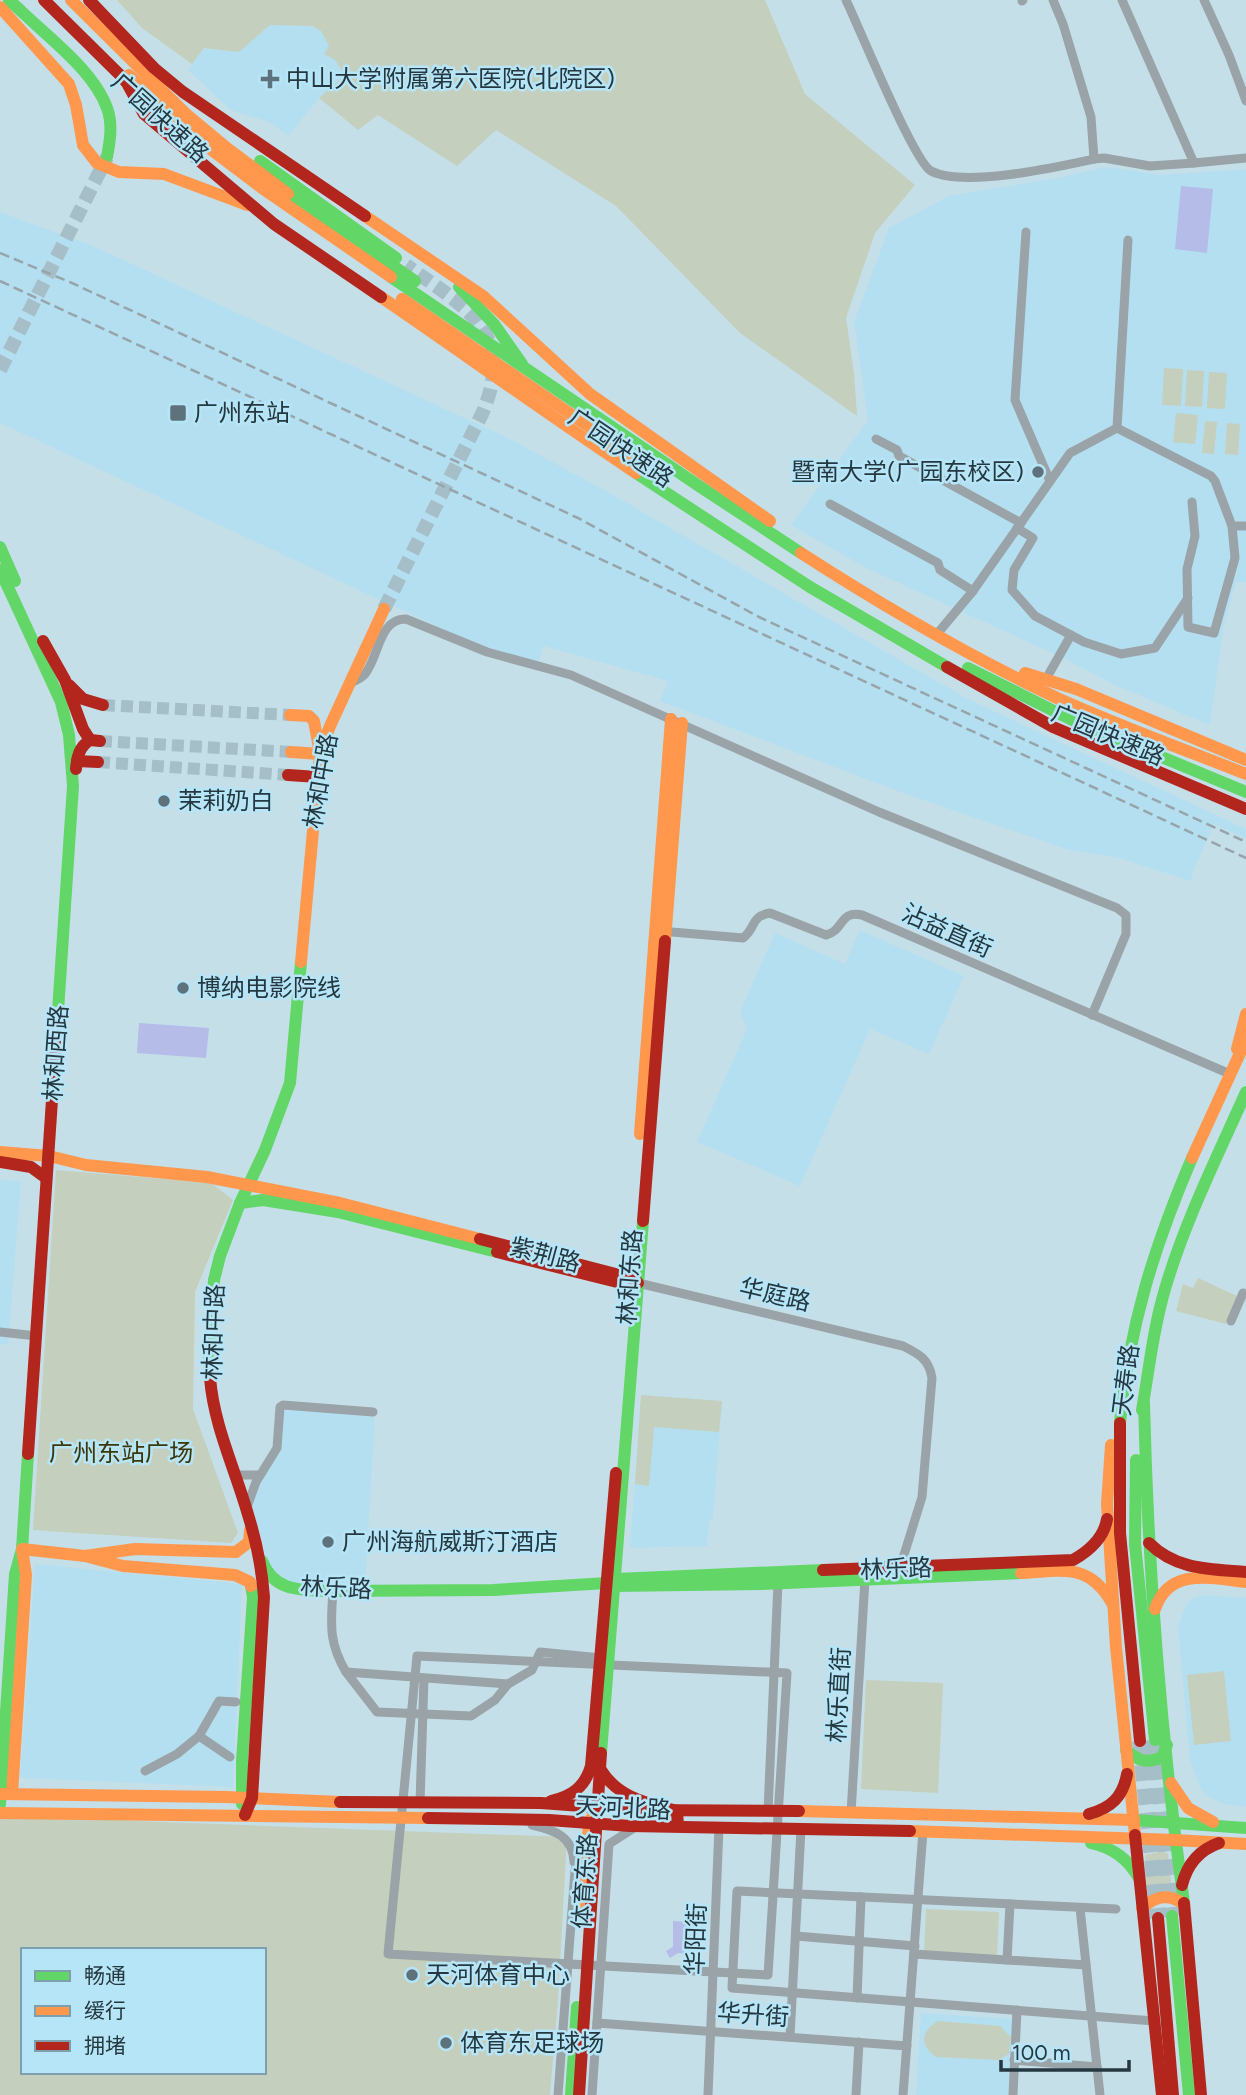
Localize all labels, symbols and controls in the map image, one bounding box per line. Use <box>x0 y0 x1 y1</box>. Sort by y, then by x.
place label: 中山大学附属第六医院(北院区) <box>286 64 615 93</box>
street label: 广园快速路 <box>106 67 215 169</box>
marker: 中山大学附属第六医院(北院区) <box>260 69 280 89</box>
place label: 广州东站 <box>194 398 290 427</box>
street label: 广园快速路 <box>563 402 679 493</box>
marker: 广州东站 <box>168 403 188 423</box>
place label: 暨南大学(广园东校区) <box>791 457 1024 486</box>
marker: 暨南大学(广园东校区) <box>1030 464 1046 480</box>
street label: 广园快速路 <box>1047 698 1169 771</box>
street label: 林和中路 <box>298 731 343 831</box>
place label: 茉莉奶白 <box>178 786 274 815</box>
marker: 茉莉奶白 <box>156 793 172 809</box>
street label: 沾益直街 <box>897 898 997 963</box>
place label: 博纳电影院线 <box>197 973 341 1002</box>
marker: 博纳电影院线 <box>175 980 191 996</box>
street label: 林和西路 <box>38 1004 73 1102</box>
street label: 林和东路 <box>612 1228 647 1326</box>
street label: 紫荆路 <box>507 1231 584 1278</box>
street label: 华庭路 <box>737 1272 813 1317</box>
street label: 林和中路 <box>197 1284 230 1380</box>
street label: 天寿路 <box>1107 1342 1144 1417</box>
park label: 广州东站广场 <box>49 1438 193 1467</box>
place label: 广州海航威斯汀酒店 <box>342 1527 558 1556</box>
marker: 广州海航威斯汀酒店 <box>320 1534 336 1550</box>
street label: 林乐路 <box>859 1553 932 1584</box>
street label: 林乐路 <box>299 1571 373 1604</box>
street label: 林乐直街 <box>822 1646 855 1744</box>
street label: 天河北路 <box>574 1791 672 1824</box>
street label: 体育东路 <box>567 1832 602 1930</box>
street label: 华阳街 <box>680 1902 711 1975</box>
legend <box>21 1948 266 2074</box>
place label: 天河体育中心 <box>426 1960 570 1989</box>
text: 畅通 <box>84 1963 126 1988</box>
marker: 天河体育中心 <box>404 1967 420 1983</box>
text: 缓行 <box>84 1998 126 2023</box>
street label: 华升街 <box>716 1998 790 2031</box>
place label: 体育东足球场 <box>460 2028 604 2057</box>
scale bar <box>1001 2028 1129 2072</box>
text: 拥堵 <box>84 2033 126 2058</box>
marker: 体育东足球场 <box>438 2035 454 2051</box>
text: 100 m <box>1012 2040 1071 2065</box>

